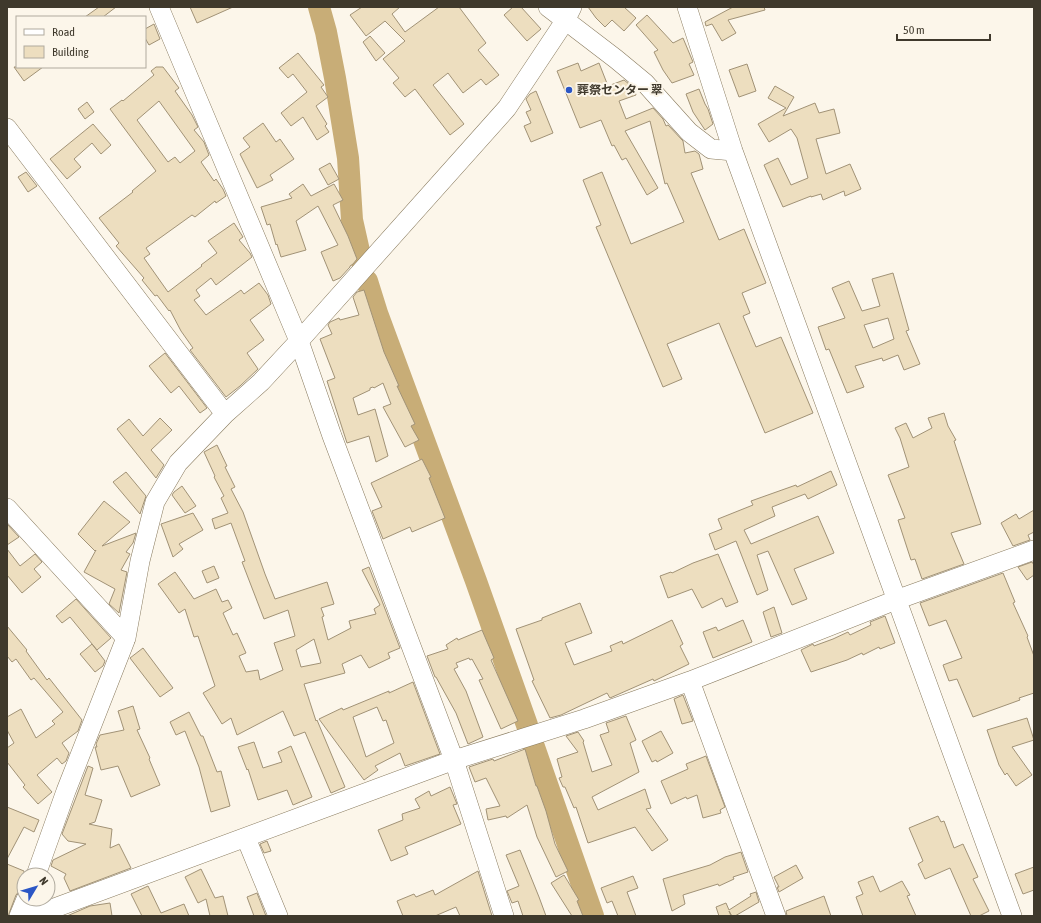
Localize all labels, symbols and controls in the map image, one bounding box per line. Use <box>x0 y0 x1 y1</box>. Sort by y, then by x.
legend <box>16 16 146 68</box>
scale bar <box>897 16 990 42</box>
text: 50 m <box>903 23 925 37</box>
text: Road <box>52 25 75 39</box>
text: Building <box>52 45 90 59</box>
place label: 葬祭センター 翠 <box>577 83 663 97</box>
marker: 葬祭センター 翠 <box>564 85 574 95</box>
north arrow <box>16 867 56 907</box>
text: N <box>37 875 51 887</box>

